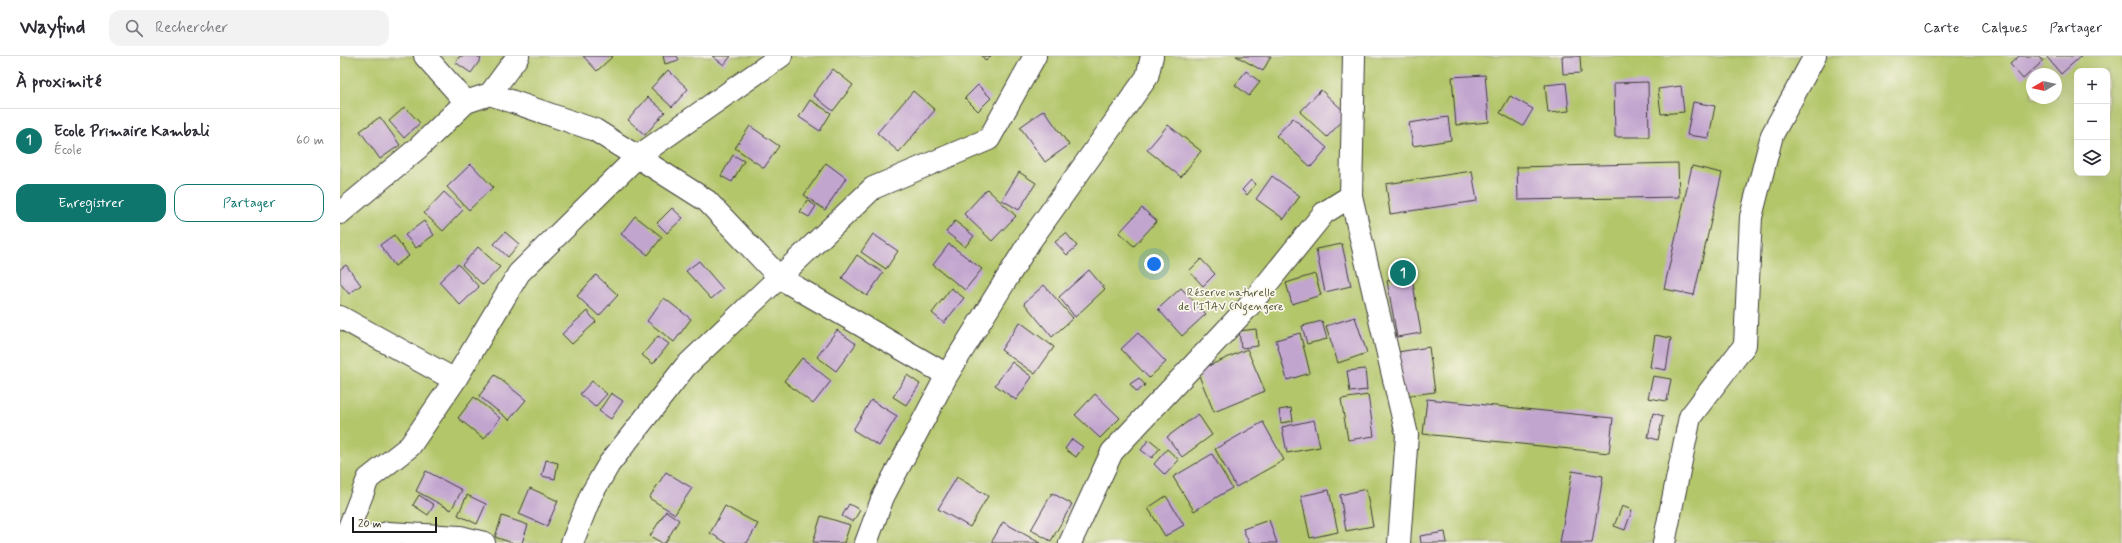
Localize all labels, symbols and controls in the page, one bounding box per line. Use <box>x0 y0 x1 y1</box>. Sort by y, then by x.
search box <box>109 10 389 46</box>
text: Wayfind <box>20 15 85 40</box>
icon: search <box>123 17 145 39</box>
text: Rechercher <box>155 18 228 38</box>
text: Carte <box>1923 19 1959 37</box>
text: Calques <box>1981 19 2027 37</box>
text: Partager <box>2049 19 2102 37</box>
north arrow <box>2026 68 2062 104</box>
map controls <box>2074 68 2110 176</box>
button: + <box>2074 68 2110 104</box>
text: À proximité <box>16 71 101 93</box>
button: − <box>2074 104 2110 140</box>
text: Ecole Primaire Kambali <box>54 122 209 142</box>
text: 1 <box>26 132 32 149</box>
text: 60 m <box>296 132 324 149</box>
button: layers <box>2074 140 2110 176</box>
text: École <box>54 142 82 159</box>
button: Enregistrer <box>16 184 166 222</box>
button: Partager <box>174 184 324 222</box>
your location <box>1144 254 1164 274</box>
pin: 1 <box>1390 258 1416 288</box>
park label: Réserve naturelle de l'ITAV (Ngengere <box>1178 285 1284 316</box>
scale bar <box>352 515 437 534</box>
text: 20 m <box>358 517 381 531</box>

